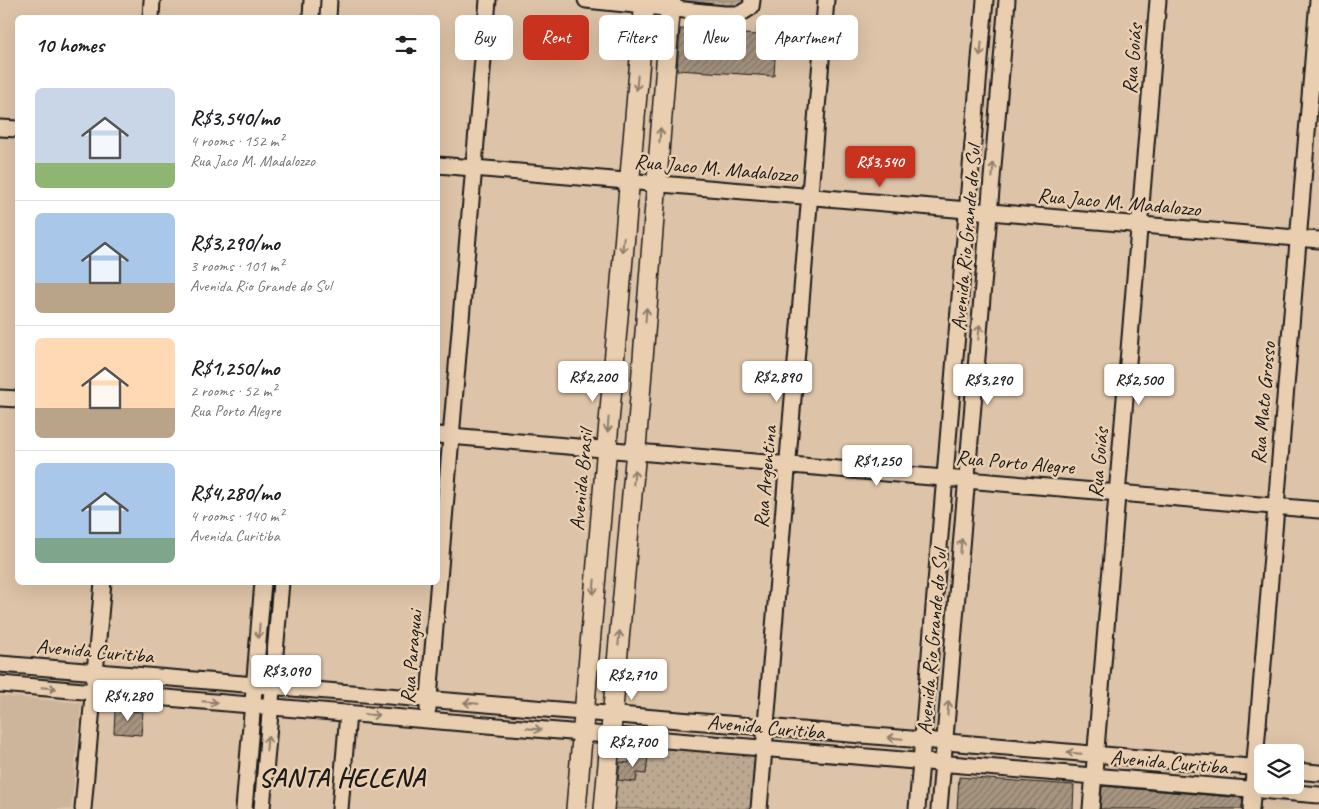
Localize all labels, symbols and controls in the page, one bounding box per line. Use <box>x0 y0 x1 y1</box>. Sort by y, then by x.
chip: Buy <box>455 15 513 60</box>
chip: Rent <box>523 15 589 60</box>
chip: Filters <box>599 15 674 60</box>
chip: New <box>684 15 746 60</box>
chip: Apartment <box>756 15 858 60</box>
street label: Rua Goiás <box>1116 21 1148 95</box>
icon: filters <box>392 31 420 59</box>
text: 10 homes <box>35 32 104 58</box>
one-way arrow <box>976 40 985 56</box>
one-way arrow <box>633 75 642 91</box>
text: R$3,540/mo <box>190 105 279 131</box>
icon: home <box>75 108 135 168</box>
one-way arrow <box>655 127 665 143</box>
text: 4 rooms · 152 m² <box>190 131 284 151</box>
street label: Avenida Rio Grande do Sul <box>945 141 987 332</box>
pin: R$3,540 <box>834 146 926 188</box>
street label: Rua Jaco M. Madalozzo <box>633 148 800 188</box>
text: Rua Jaco M. Madalozzo <box>190 151 315 171</box>
text: R$3,540 <box>856 152 904 172</box>
one-way arrow <box>988 162 998 178</box>
street label: Rua Jaco M. Madalozzo <box>1036 182 1203 222</box>
text: R$3,290/mo <box>190 230 279 256</box>
icon: home <box>75 233 135 293</box>
one-way arrow <box>619 237 628 253</box>
text: 3 rooms · 101 m² <box>190 256 284 276</box>
text: Avenida Rio Grande do Sul <box>190 276 332 296</box>
one-way arrow <box>642 307 651 323</box>
one-way arrow <box>975 324 984 340</box>
street label: Rua Mato Grosso <box>1245 339 1281 465</box>
text: R$1,250/mo <box>190 355 279 381</box>
icon: home <box>75 358 135 418</box>
pin: R$2,200 <box>547 360 639 403</box>
pin: R$2,890 <box>731 360 823 403</box>
pin: R$3,290 <box>942 364 1034 406</box>
pin: R$2,500 <box>1093 364 1185 406</box>
text: R$2,200 <box>569 367 617 387</box>
text: R$2,890 <box>753 367 801 387</box>
text: R$3,290 <box>964 370 1012 390</box>
text: R$2,500 <box>1115 370 1163 390</box>
text: 2 rooms · 52 m² <box>190 381 276 401</box>
text: Rua Porto Alegre <box>190 401 280 421</box>
one-way arrow <box>603 416 613 432</box>
street label: Rua Argentina <box>748 423 783 529</box>
street label: Avenida Brasil <box>564 425 599 532</box>
street label: Rua Goiás <box>1082 425 1114 499</box>
pin: R$1,250 <box>831 444 923 487</box>
street label: Rua Porto Alegre <box>955 444 1076 480</box>
text: R$1,250 <box>853 451 901 471</box>
one-way arrow <box>629 469 638 485</box>
text: R$4,280/mo <box>190 480 280 506</box>
icon: home <box>75 483 135 543</box>
text: 4 rooms · 140 m² <box>190 506 284 526</box>
text: Avenida Curitiba <box>190 526 280 546</box>
one-way arrow <box>957 538 966 554</box>
street label: Avenida Rio Grande do Sul <box>911 545 953 736</box>
one-way arrow <box>589 578 599 594</box>
street label: Rua Paraguai <box>394 606 428 705</box>
one-way arrow <box>254 623 264 639</box>
one-way arrow <box>614 631 624 647</box>
street label: Avenida Curitiba <box>35 633 157 669</box>
pin: R$3,090 <box>240 654 332 697</box>
pin: R$2,710 <box>586 658 678 701</box>
text: R$3,090 <box>262 661 310 681</box>
text: R$2,710 <box>608 665 656 685</box>
pin: R$4,280 <box>82 680 174 722</box>
one-way arrow <box>40 683 56 693</box>
text: R$4,280 <box>104 686 152 706</box>
one-way arrow <box>202 697 218 706</box>
one-way arrow <box>464 698 480 708</box>
one-way arrow <box>943 700 953 716</box>
street label: Avenida Curitiba <box>706 709 828 745</box>
one-way arrow <box>364 711 380 720</box>
one-way arrow <box>526 724 542 734</box>
pin: R$2,700 <box>587 726 679 768</box>
text: R$2,700 <box>609 732 657 752</box>
one-way arrow <box>887 733 903 743</box>
one-way arrow <box>263 735 272 751</box>
street label: Avenida Curitiba <box>1109 744 1231 780</box>
map controls <box>1254 744 1304 794</box>
button: layers <box>1254 744 1304 794</box>
one-way arrow <box>1067 748 1083 757</box>
district label: SANTA HELENA <box>258 761 426 794</box>

